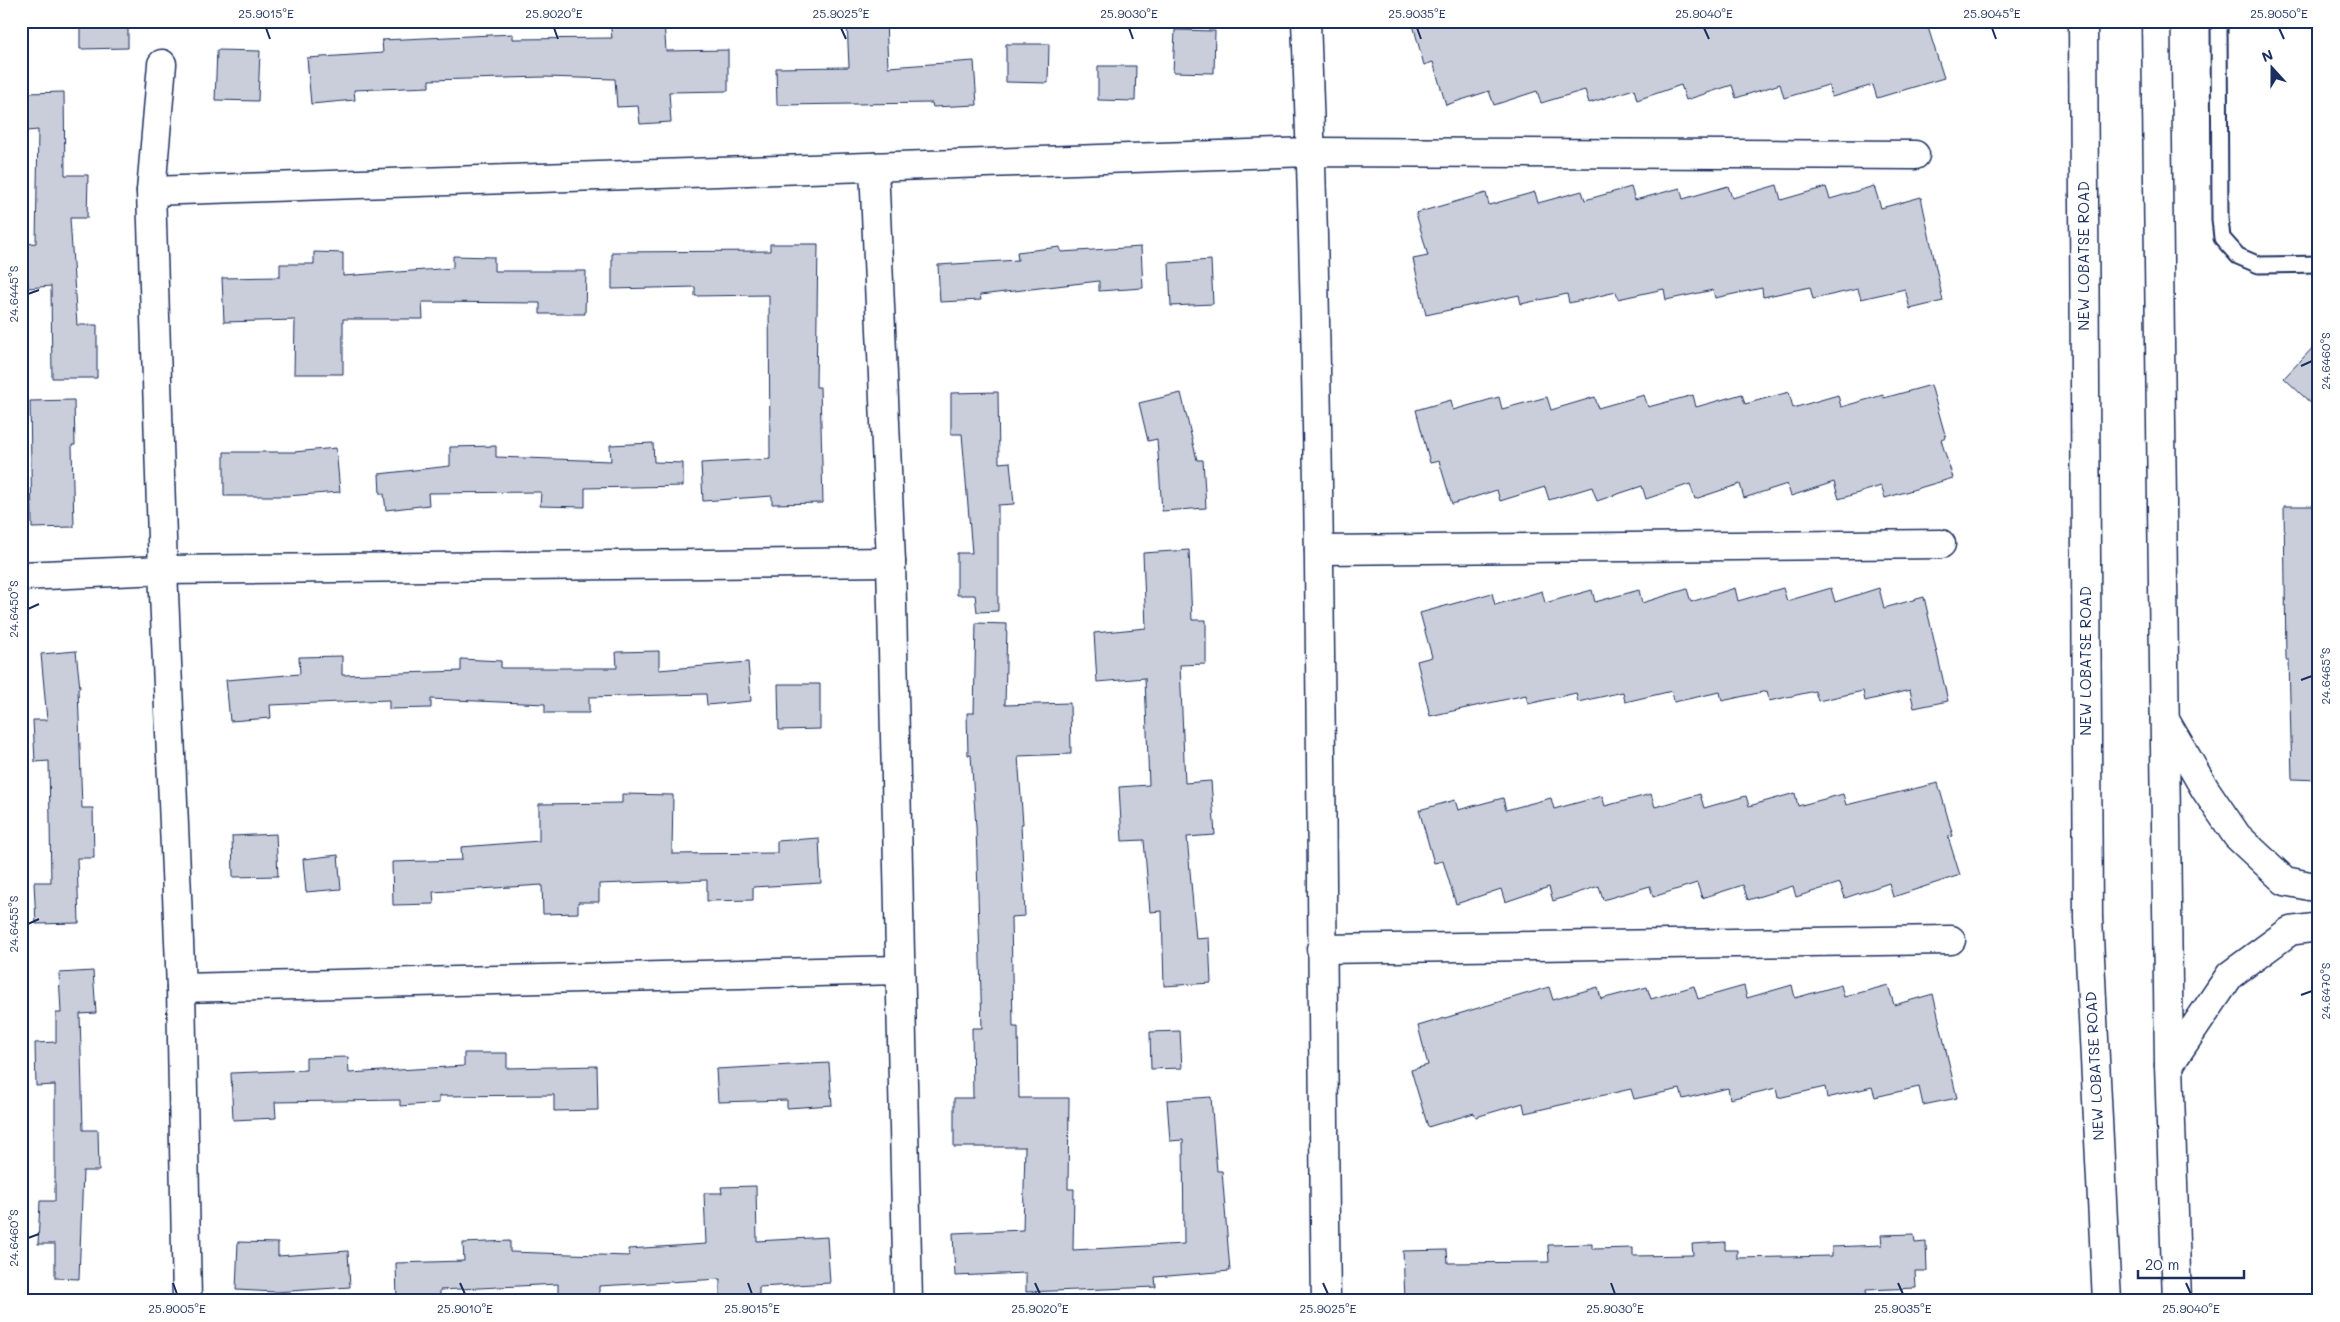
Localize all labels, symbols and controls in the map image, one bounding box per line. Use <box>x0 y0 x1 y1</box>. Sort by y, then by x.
text: 25.9015°E <box>238 5 294 21</box>
text: 25.9020°E <box>525 5 583 21</box>
text: 25.9025°E <box>813 5 870 21</box>
text: 25.9030°E <box>1100 5 1158 21</box>
text: 25.9035°E <box>1388 5 1446 21</box>
text: 25.9040°E <box>1675 5 1733 21</box>
text: 25.9045°E <box>1963 5 2021 21</box>
text: 25.9050°E <box>2250 5 2308 21</box>
north arrow <box>2248 42 2298 92</box>
text: N <box>2259 45 2276 66</box>
street label: NEW LOBATSE ROAD <box>2073 181 2093 331</box>
text: 24.6445°S <box>5 265 21 323</box>
text: 24.6460°S <box>2317 332 2333 390</box>
text: 24.6450°S <box>5 580 21 638</box>
street label: NEW LOBATSE ROAD <box>2075 586 2095 736</box>
text: 24.6465°S <box>2317 647 2333 705</box>
text: 24.6455°S <box>5 895 21 952</box>
text: 24.6470°S <box>2317 962 2333 1020</box>
street label: NEW LOBATSE ROAD <box>2080 991 2108 1141</box>
text: 24.6460°S <box>5 1209 21 1267</box>
scale bar <box>2138 1247 2244 1279</box>
text: 20 m <box>2145 1254 2179 1274</box>
text: 25.9005°E <box>148 1300 206 1316</box>
text: 25.9010°E <box>437 1300 493 1316</box>
text: 25.9015°E <box>724 1300 780 1316</box>
text: 25.9020°E <box>1011 1300 1069 1316</box>
text: 25.9025°E <box>1300 1300 1357 1316</box>
text: 25.9030°E <box>1586 1300 1644 1316</box>
text: 25.9035°E <box>1874 1300 1932 1316</box>
text: 25.9040°E <box>2162 1300 2220 1316</box>

